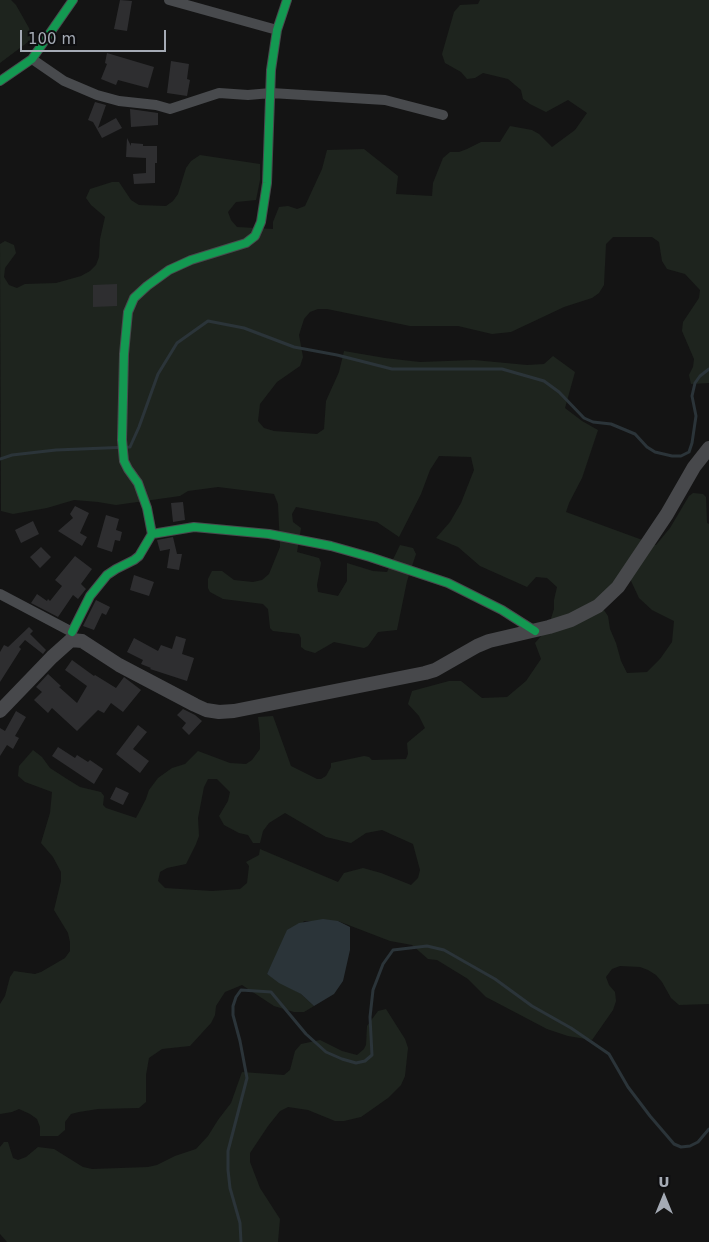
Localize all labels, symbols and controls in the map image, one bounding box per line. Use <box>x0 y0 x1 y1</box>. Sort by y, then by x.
scale bar <box>22 20 169 52</box>
text: 100 m <box>28 30 76 48</box>
north arrow <box>639 1172 689 1222</box>
text: U <box>658 1174 670 1190</box>

